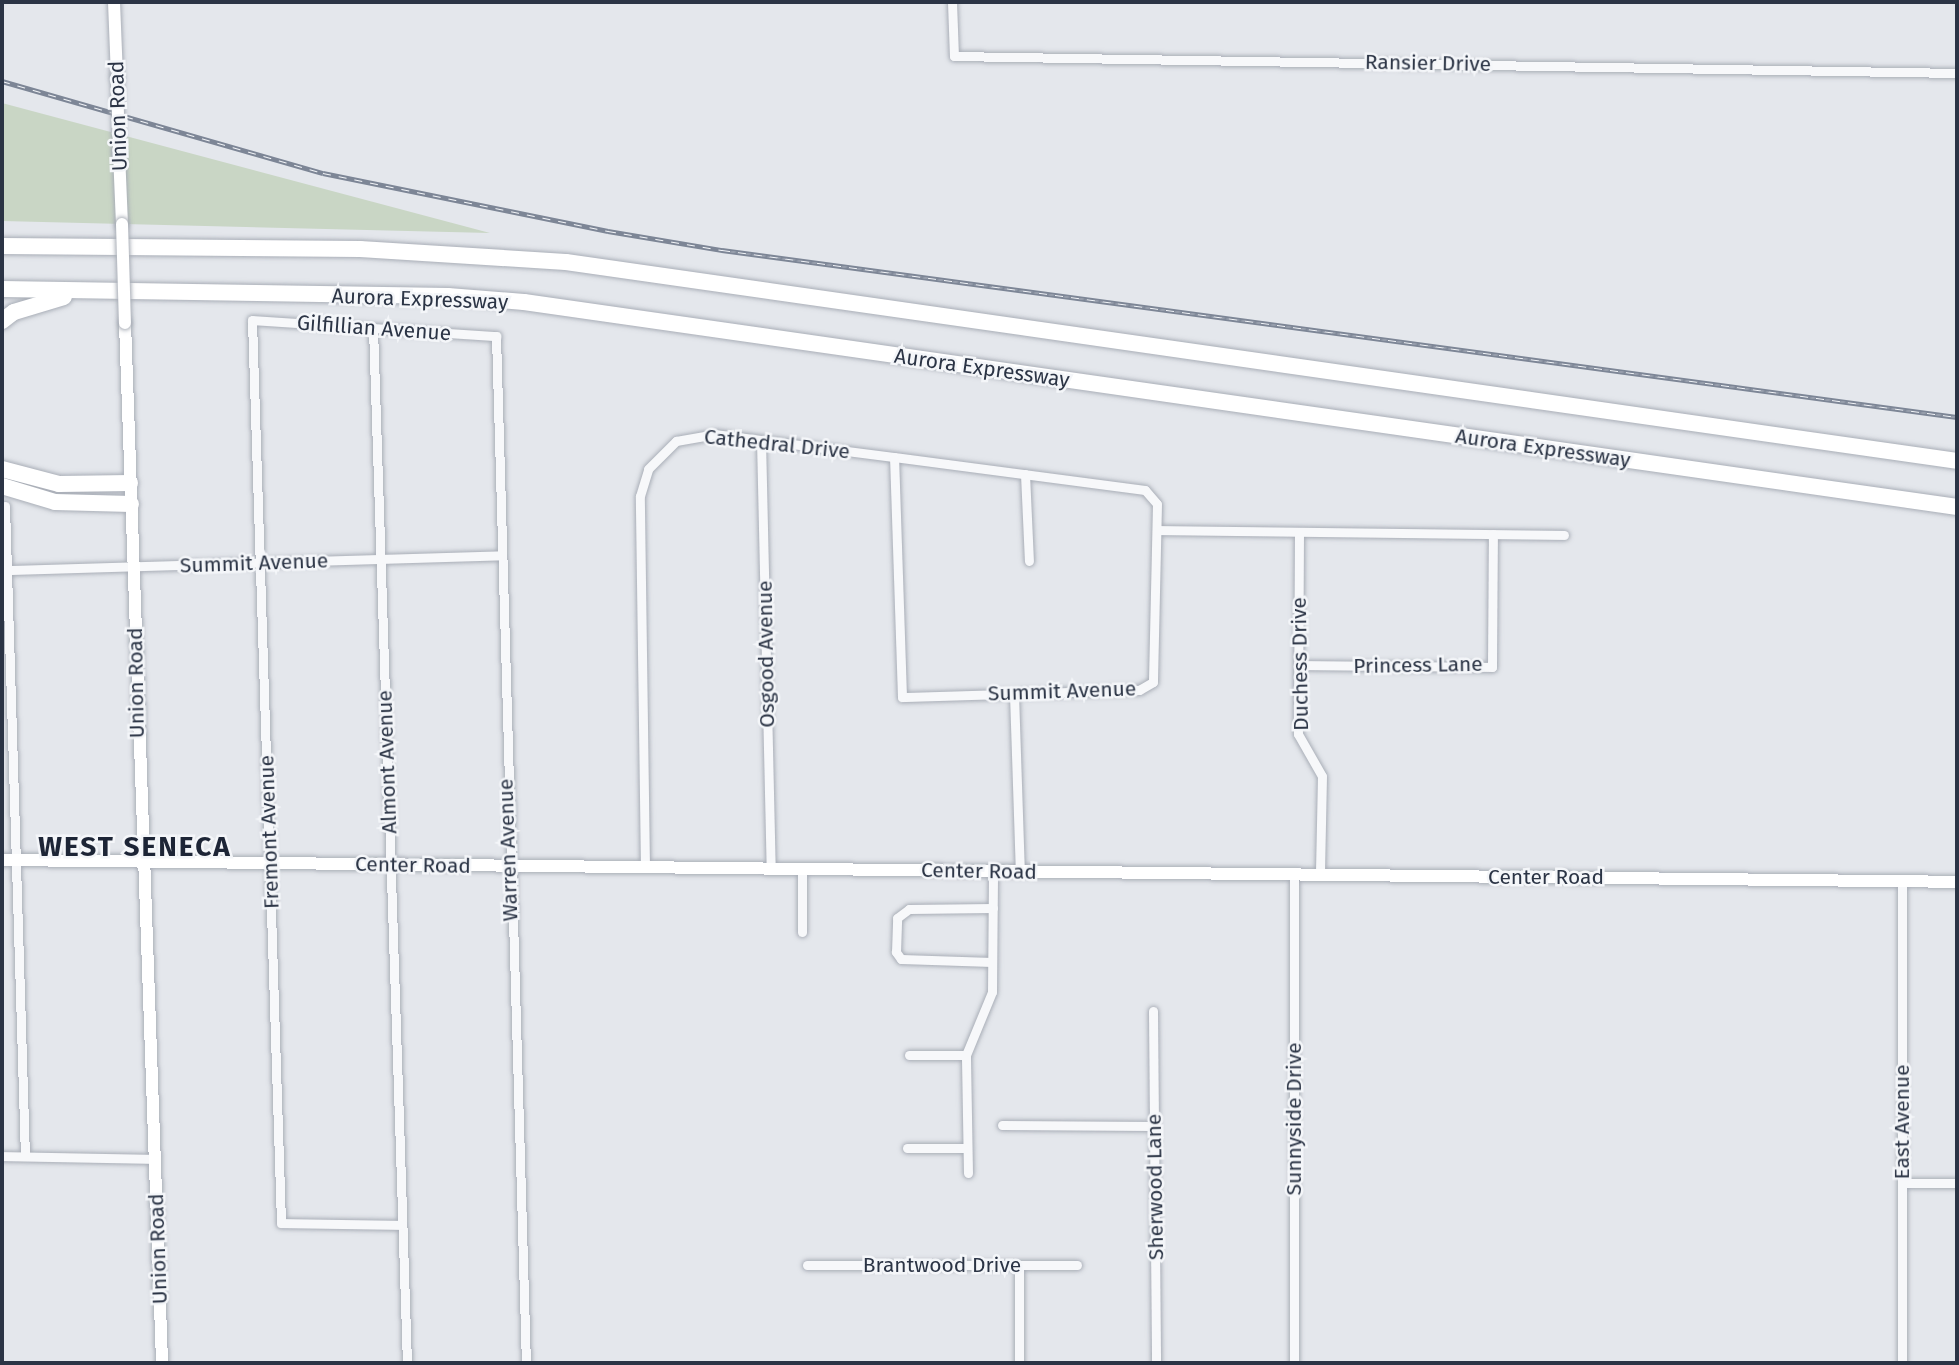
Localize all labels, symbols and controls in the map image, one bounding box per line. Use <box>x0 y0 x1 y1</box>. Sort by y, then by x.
street label: Ransier Drive <box>1365 49 1491 77</box>
street label: Union Road <box>103 60 133 172</box>
street label: Aurora Expressway <box>331 283 509 315</box>
street label: Gilfillian Avenue <box>296 310 452 346</box>
street label: Aurora Expressway <box>893 343 1071 393</box>
street label: Aurora Expressway <box>1454 423 1632 473</box>
street label: Cathedral Drive <box>703 424 851 464</box>
street label: Summit Avenue <box>179 548 329 578</box>
street label: Osgood Avenue <box>752 580 780 728</box>
street label: Duchess Drive <box>1286 597 1314 731</box>
street label: Union Road <box>122 627 150 739</box>
street label: Princess Lane <box>1353 651 1483 679</box>
street label: Summit Avenue <box>987 676 1137 706</box>
street label: Almont Avenue <box>372 690 402 834</box>
street label: Fremont Avenue <box>254 755 284 909</box>
street label: Warren Avenue <box>493 778 523 922</box>
district label: WEST SENECA <box>40 830 230 864</box>
street label: Center Road <box>355 851 471 879</box>
street label: Center Road <box>921 857 1037 885</box>
street label: Center Road <box>1488 864 1604 890</box>
street label: Sunnyside Drive <box>1281 1043 1307 1195</box>
street label: East Avenue <box>1889 1065 1915 1179</box>
street label: Sherwood Lane <box>1141 1114 1169 1260</box>
street label: Union Road <box>143 1193 173 1305</box>
street label: Brantwood Drive <box>863 1252 1021 1278</box>

